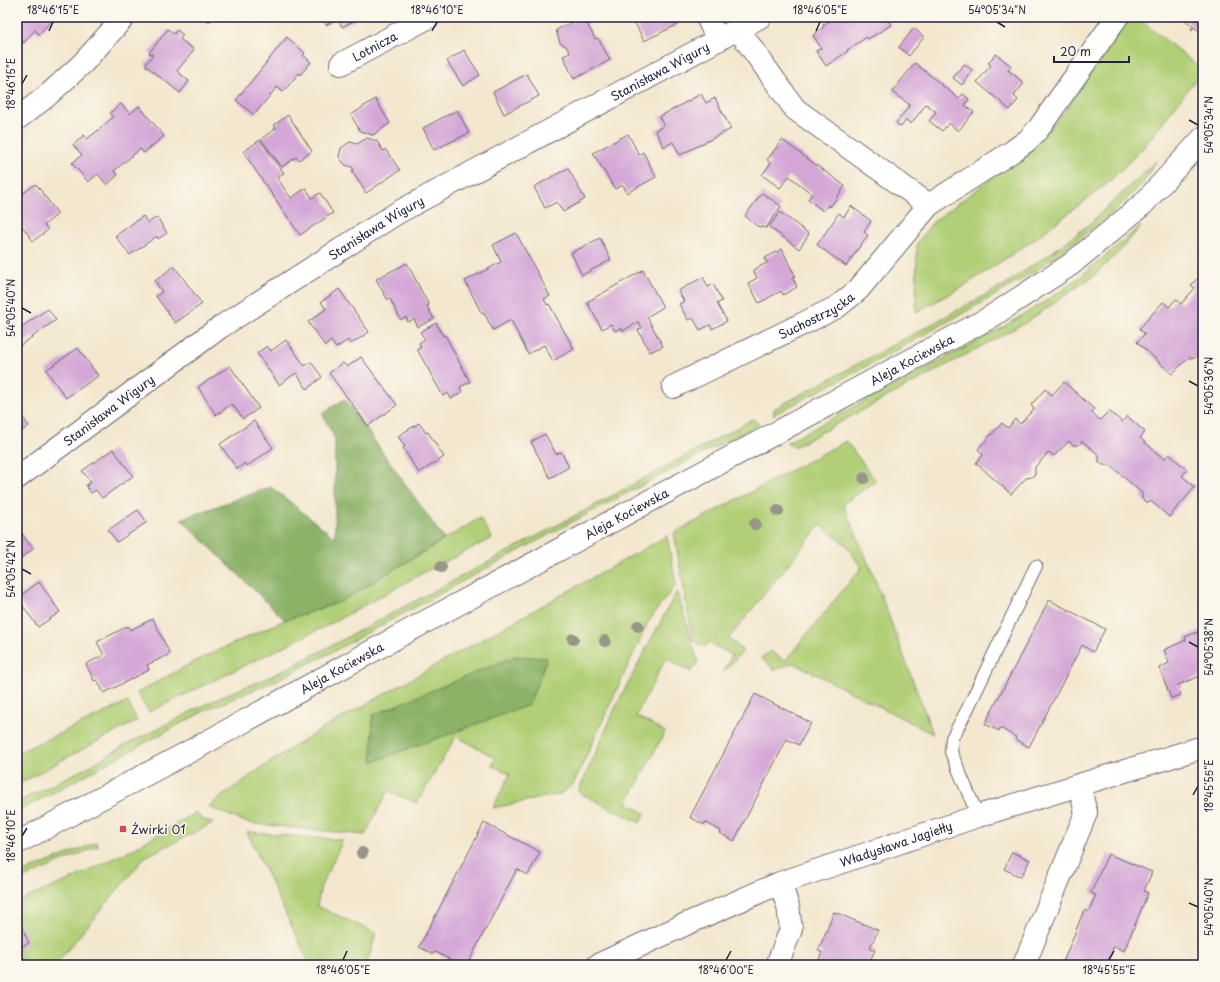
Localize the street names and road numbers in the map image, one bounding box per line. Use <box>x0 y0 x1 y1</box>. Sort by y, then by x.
street label: Lotnicza <box>349 27 401 65</box>
street label: Stanisława Wigury <box>607 37 712 105</box>
street label: Stanisława Wigury <box>325 191 427 264</box>
street label: Suchostrzycka <box>775 287 858 343</box>
street label: Aleja Kociewska <box>867 329 957 390</box>
street label: Stanisława Wigury <box>59 370 158 450</box>
street label: Aleja Kociewska <box>581 483 672 543</box>
street label: Aleja Kociewska <box>297 637 387 698</box>
street label: Władysława Jagiełły <box>837 816 955 871</box>

